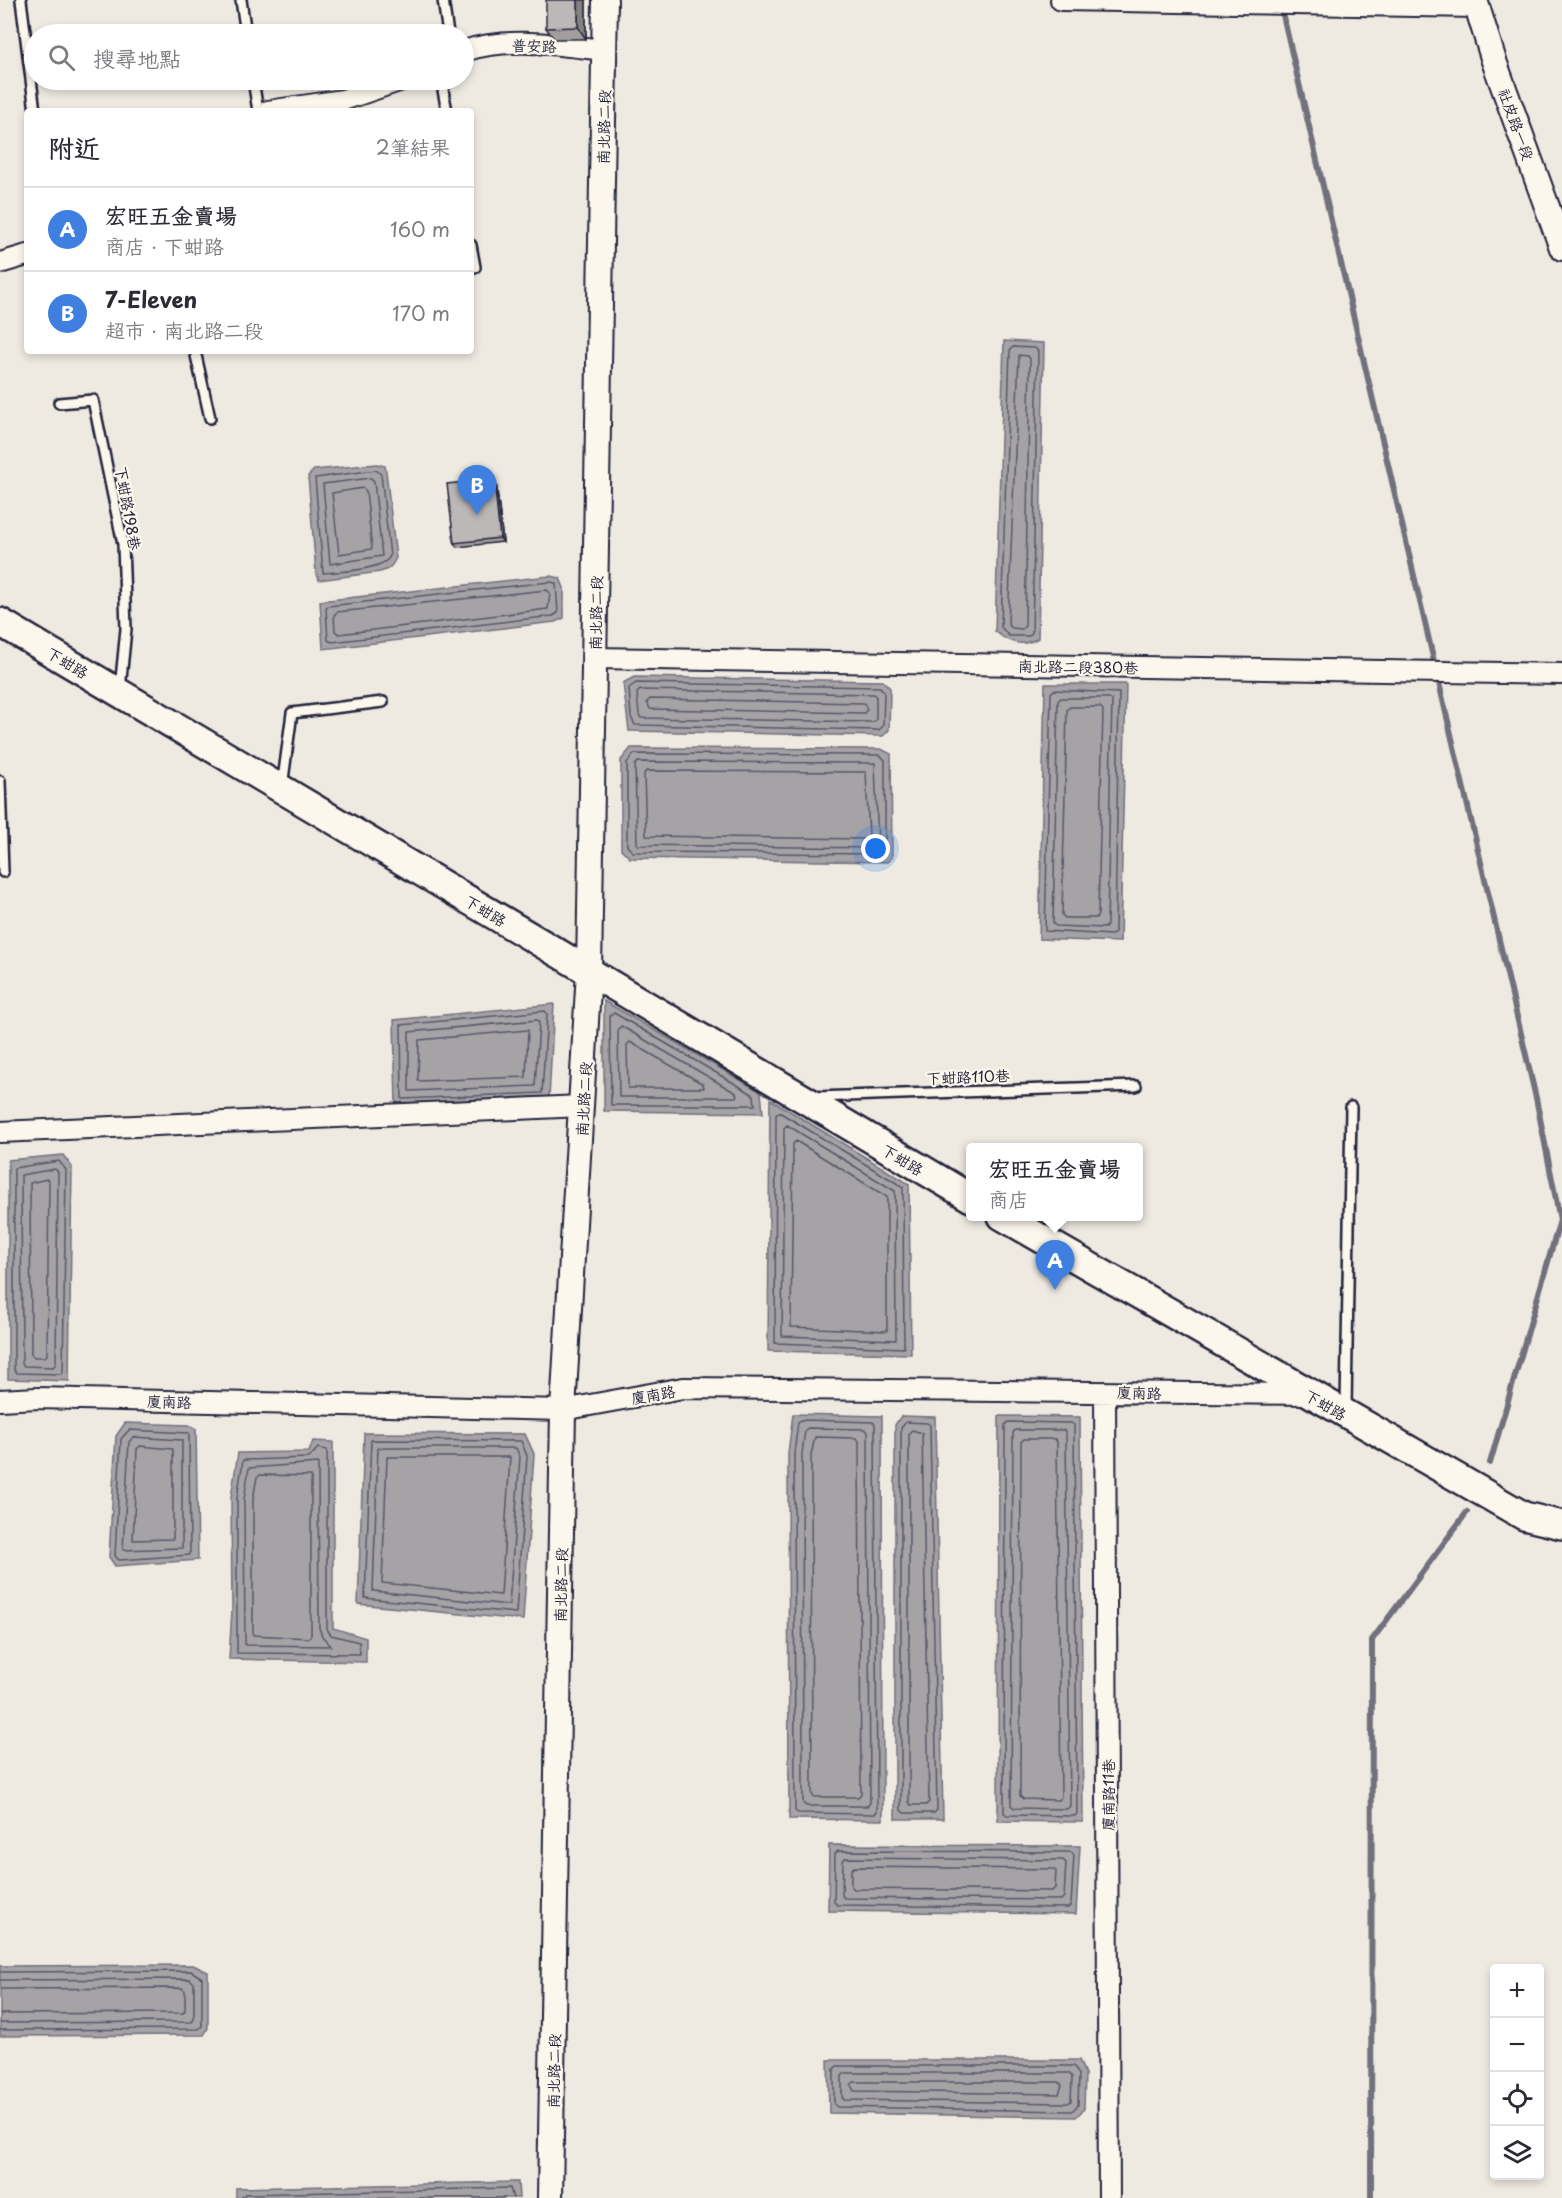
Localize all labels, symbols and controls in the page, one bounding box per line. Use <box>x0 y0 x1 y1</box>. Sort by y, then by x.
search box <box>24 24 474 90</box>
street label: 普安路 <box>511 33 557 57</box>
icon: search <box>45 41 78 74</box>
text: 搜尋地點 <box>93 41 181 74</box>
street label: 社皮路一段 <box>1493 85 1541 163</box>
street label: 南北路二段 <box>591 89 615 165</box>
text: 附近 <box>48 128 100 167</box>
text: 2筆結果 <box>376 132 450 162</box>
text: 宏旺五金賣場 <box>105 198 237 231</box>
text: A <box>60 214 75 244</box>
text: 160 m <box>390 214 450 244</box>
text: 商店 · 下蚶路 <box>105 231 224 261</box>
text: 7-Eleven <box>105 282 197 315</box>
text: B <box>61 298 74 328</box>
text: 170 m <box>392 298 450 328</box>
text: 超市 · 南北路二段 <box>105 315 264 345</box>
street label: 下蚶路198巷 <box>110 464 148 552</box>
pin: B <box>458 466 496 515</box>
street label: 南北路二段 <box>583 575 607 651</box>
street label: 下蚶路 <box>43 641 93 683</box>
street label: 南北路二段380巷 <box>1018 653 1138 679</box>
your location <box>861 834 890 863</box>
street label: 下蚶路 <box>461 889 511 931</box>
street label: 南北路二段 <box>570 1061 596 1137</box>
street label: 下蚶路110巷 <box>926 1063 1010 1089</box>
street label: 下蚶路 <box>878 1138 928 1180</box>
popup <box>966 1143 1143 1221</box>
text: 宏旺五金賣場 <box>988 1151 1121 1184</box>
text: 商店 <box>988 1184 1028 1214</box>
pin: A <box>1036 1240 1074 1290</box>
street label: 廈南路 <box>629 1379 677 1409</box>
street label: 廈南路 <box>1116 1380 1162 1404</box>
street label: 下蚶路 <box>1301 1383 1351 1425</box>
street label: 廈南路 <box>146 1389 192 1413</box>
street label: 南北路二段 <box>548 1547 572 1623</box>
street label: 廈南路11巷 <box>1096 1759 1119 1831</box>
map controls <box>1490 1964 1544 2180</box>
button: + <box>1490 1964 1544 2018</box>
button: − <box>1490 2018 1544 2072</box>
street label: 南北路二段 <box>541 2033 565 2109</box>
button: locate <box>1490 2072 1544 2126</box>
button: layers <box>1490 2126 1544 2180</box>

